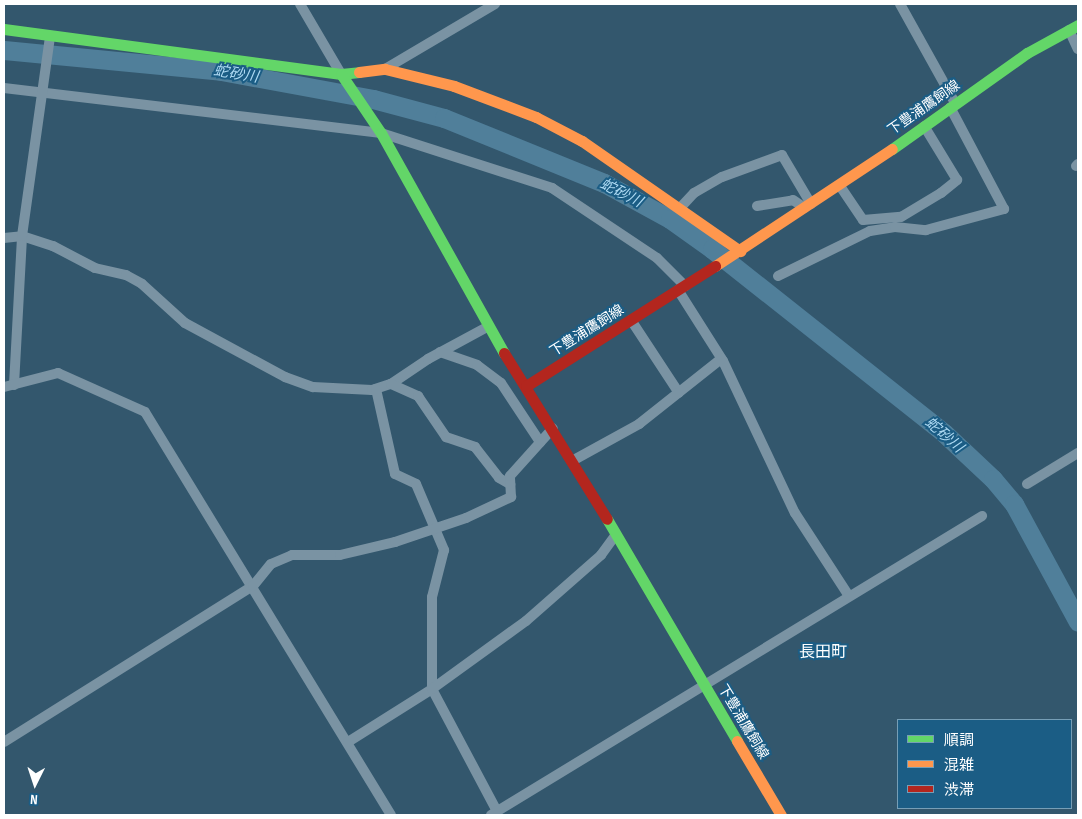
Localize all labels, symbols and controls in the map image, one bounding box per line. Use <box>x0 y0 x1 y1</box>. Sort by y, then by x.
water label: 蛇砂川 <box>212 62 260 86</box>
street label: 下豊浦鷹飼線 <box>885 77 963 139</box>
water label: 蛇砂川 <box>597 175 645 211</box>
street label: 下豊浦鷹飼線 <box>547 302 627 360</box>
water label: 蛇砂川 <box>921 413 967 457</box>
district label: 長田町 <box>799 643 847 663</box>
street label: 下豊浦鷹飼線 <box>714 682 772 762</box>
legend <box>897 719 1072 809</box>
text: 順調 <box>944 731 974 750</box>
text: 混雑 <box>944 756 974 775</box>
north arrow <box>10 759 60 809</box>
text: 渋滞 <box>944 781 974 800</box>
text: N <box>30 791 38 808</box>

